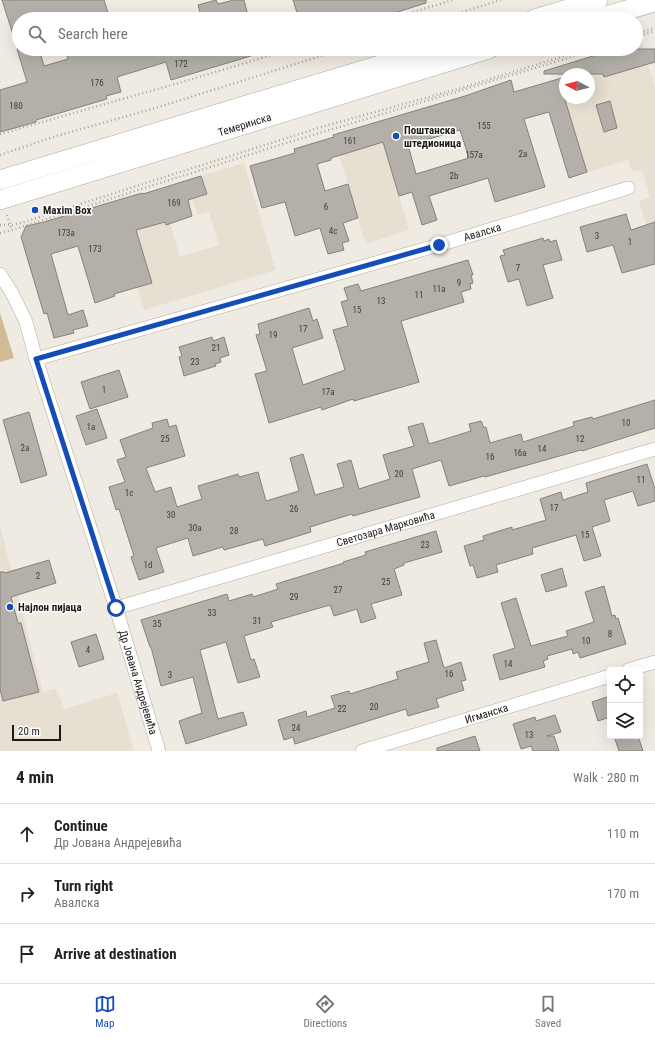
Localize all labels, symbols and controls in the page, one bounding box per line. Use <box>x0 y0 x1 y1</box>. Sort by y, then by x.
search box <box>12 12 643 56</box>
icon: search <box>26 23 48 45</box>
text: Search here <box>58 25 128 43</box>
house number: 172 <box>174 59 188 69</box>
north arrow <box>559 68 595 104</box>
house number: 176 <box>90 78 104 88</box>
house number: 180 <box>9 101 23 111</box>
street label: Темеринска <box>216 110 273 139</box>
house number: 155 <box>477 121 491 131</box>
place label: Поштанска штедионица <box>404 124 461 150</box>
marker: Поштанска штедионица <box>391 131 401 141</box>
house number: 161 <box>343 136 357 146</box>
house number: 2a <box>519 149 527 159</box>
house number: 157a <box>465 150 483 160</box>
house number: 2b <box>450 171 459 181</box>
house number: 169 <box>167 198 181 208</box>
house number: 6 <box>324 202 328 212</box>
place label: Maxim Box <box>43 204 91 217</box>
marker: Maxim Box <box>30 205 40 215</box>
street label: Авалска <box>462 220 503 244</box>
house number: 4c <box>329 226 337 236</box>
house number: 173a <box>57 228 75 238</box>
house number: 3 <box>595 231 599 241</box>
route end <box>430 236 448 254</box>
house number: 1 <box>628 237 632 247</box>
house number: 173 <box>88 244 102 254</box>
house number: 7 <box>516 263 521 273</box>
house number: 9 <box>457 278 461 288</box>
house number: 11a <box>432 284 446 294</box>
house number: 11 <box>415 290 423 300</box>
house number: 13 <box>377 296 385 306</box>
house number: 15 <box>353 305 362 315</box>
house number: 17 <box>299 324 308 334</box>
house number: 19 <box>269 330 277 340</box>
house number: 21 <box>212 343 220 353</box>
house number: 23 <box>191 357 199 367</box>
house number: 1 <box>102 385 106 395</box>
house number: 17a <box>321 387 335 397</box>
house number: 10 <box>622 418 630 428</box>
house number: 1a <box>87 422 95 432</box>
house number: 25 <box>161 434 170 444</box>
house number: 12 <box>576 434 585 444</box>
house number: 2a <box>21 443 29 453</box>
house number: 14 <box>538 444 547 454</box>
house number: 16a <box>513 448 527 458</box>
house number: 16 <box>486 452 494 462</box>
house number: 20 <box>395 469 403 479</box>
house number: 11 <box>637 475 645 485</box>
house number: 1c <box>125 488 133 498</box>
house number: 17 <box>550 503 559 513</box>
house number: 26 <box>290 504 298 514</box>
street label: Светозара Марковића <box>335 508 436 549</box>
house number: 30 <box>167 510 175 520</box>
house number: 30a <box>188 523 202 533</box>
house number: 28 <box>230 526 238 536</box>
house number: 15 <box>581 530 590 540</box>
house number: 23 <box>421 540 429 550</box>
house number: 1d <box>144 560 152 570</box>
house number: 2 <box>36 571 41 581</box>
house number: 25 <box>382 577 391 587</box>
house number: 27 <box>334 585 343 595</box>
house number: 29 <box>290 592 298 602</box>
route start <box>107 599 125 617</box>
place label: Најлон пијаца <box>18 601 82 614</box>
marker: Најлон пијаца <box>5 602 15 612</box>
house number: 33 <box>208 608 216 618</box>
house number: 31 <box>253 616 261 626</box>
house number: 35 <box>153 619 162 629</box>
street label: Др Јована Андрејевића <box>116 628 160 736</box>
house number: 8 <box>608 629 612 639</box>
house number: 10 <box>582 636 590 646</box>
house number: 4 <box>86 645 91 655</box>
house number: 14 <box>504 659 513 669</box>
map controls <box>607 667 643 739</box>
button: locate <box>607 667 643 703</box>
house number: 16 <box>445 669 453 679</box>
house number: 3 <box>168 670 172 680</box>
street label: Игманска <box>463 701 510 726</box>
house number: 20 <box>370 702 378 712</box>
button: layers <box>607 703 643 739</box>
house number: 22 <box>338 704 347 714</box>
scale bar <box>12 723 61 742</box>
house number: 24 <box>292 723 301 733</box>
text: 20 m <box>18 725 40 738</box>
house number: 13 <box>525 730 533 740</box>
text: 4 min <box>16 767 54 787</box>
text: Walk · 280 m <box>573 770 639 785</box>
text: Continue <box>54 817 108 835</box>
icon: ahead <box>16 823 38 845</box>
text: 110 m <box>607 826 639 841</box>
text: Др Јована Андрејевића <box>54 835 182 850</box>
text: Turn right <box>54 877 113 895</box>
icon: right <box>16 883 38 905</box>
text: 170 m <box>607 886 639 901</box>
text: Авалска <box>54 895 99 910</box>
icon: arrive <box>16 943 38 965</box>
text: Arrive at destination <box>54 945 177 963</box>
tab: Map <box>94 993 116 1030</box>
tab: Directions <box>303 993 347 1030</box>
tab: Saved <box>535 993 561 1030</box>

